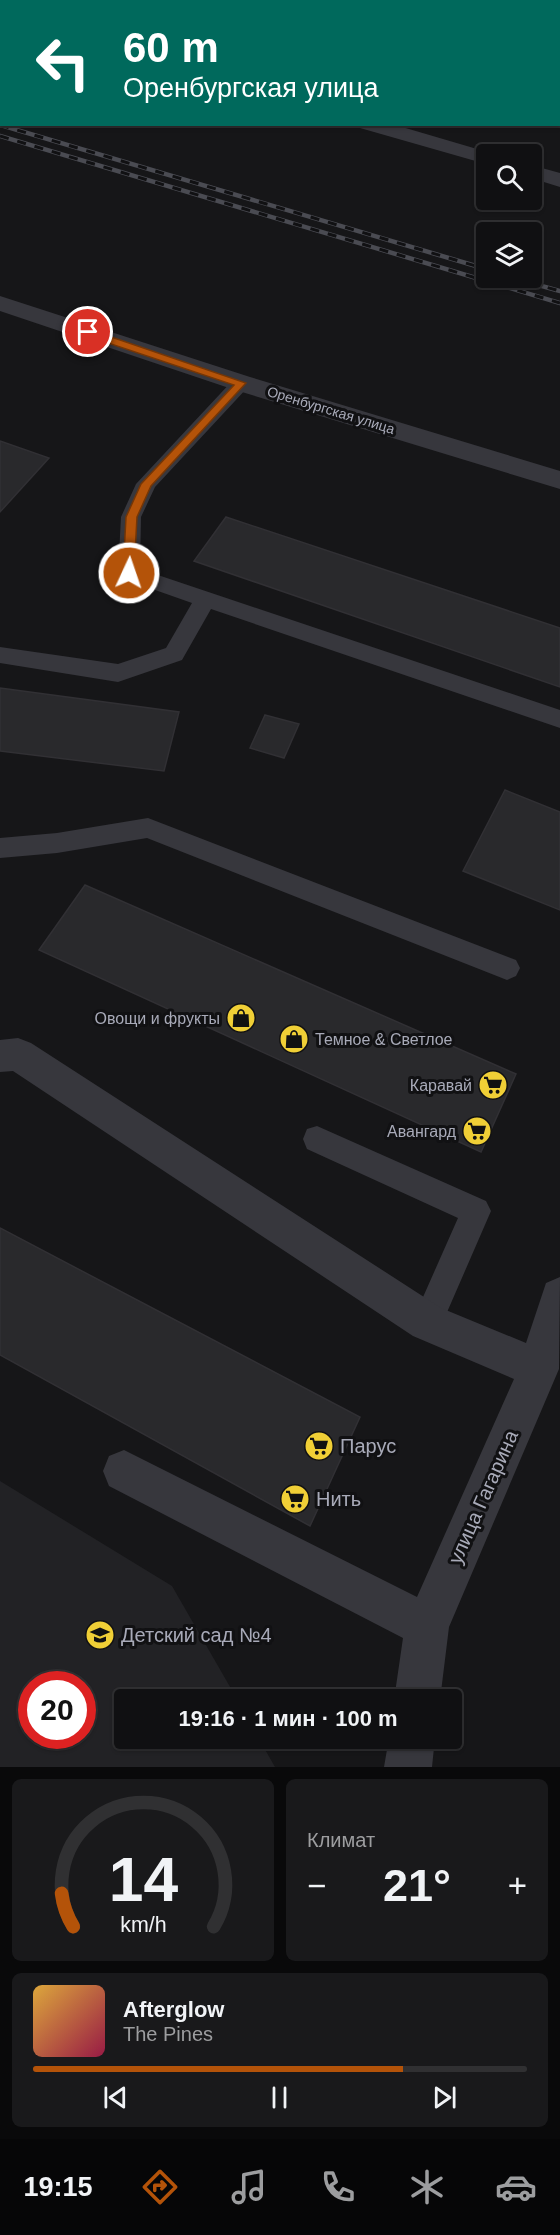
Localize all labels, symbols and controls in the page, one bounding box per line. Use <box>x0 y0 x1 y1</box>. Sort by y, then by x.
icon: left <box>24 24 102 102</box>
text: 60 m <box>123 24 219 71</box>
text: Оренбургская улица <box>123 73 379 103</box>
map controls <box>476 144 542 288</box>
button: search <box>476 144 542 210</box>
button: layers <box>476 222 542 288</box>
pin <box>62 306 113 357</box>
icon: arrive <box>71 315 104 348</box>
street label: Оренбургская улица <box>265 383 397 437</box>
position arrow <box>97 541 161 605</box>
shop icon: Овощи и фрукты <box>225 1002 257 1034</box>
place label: Овощи и фрукты <box>95 1010 220 1027</box>
shop icon: Темное & Светлое <box>278 1023 310 1055</box>
place label: Темное & Светлое <box>315 1031 453 1048</box>
supermarket icon: Каравай <box>477 1069 509 1101</box>
place label: Каравай <box>410 1077 472 1094</box>
supermarket icon: Авангард <box>461 1115 493 1147</box>
place label: Авангард <box>387 1123 457 1140</box>
street label: улица Гагарина <box>444 1426 523 1567</box>
supermarket icon: Парус <box>303 1430 335 1462</box>
place label: Парус <box>340 1435 396 1457</box>
supermarket icon: Нить <box>279 1483 311 1515</box>
place label: Нить <box>316 1488 361 1510</box>
school or university icon: Детский сад №4 <box>84 1619 116 1651</box>
place label: Детский сад №4 <box>121 1624 272 1646</box>
speed limit sign: 20 <box>18 1671 96 1749</box>
text: 19:16 · 1 мин · 100 m <box>178 1706 398 1731</box>
text: Климат <box>307 1829 375 1851</box>
text: 14 <box>108 1845 178 1914</box>
text: 21° <box>383 1860 451 1911</box>
text: − <box>307 1867 326 1904</box>
text: + <box>508 1867 527 1904</box>
text: km/h <box>120 1913 166 1937</box>
text: Afterglow <box>123 1997 224 2022</box>
text: The Pines <box>123 2023 213 2045</box>
icon: previous <box>99 2081 132 2114</box>
icon: pause <box>263 2081 296 2114</box>
icon: next <box>428 2081 461 2114</box>
icon: directions <box>139 2166 181 2208</box>
icon: music <box>228 2166 270 2208</box>
icon: phone <box>317 2166 359 2208</box>
icon: climate <box>406 2166 448 2208</box>
icon: car <box>495 2166 537 2208</box>
text: 19:15 <box>23 2172 92 2202</box>

